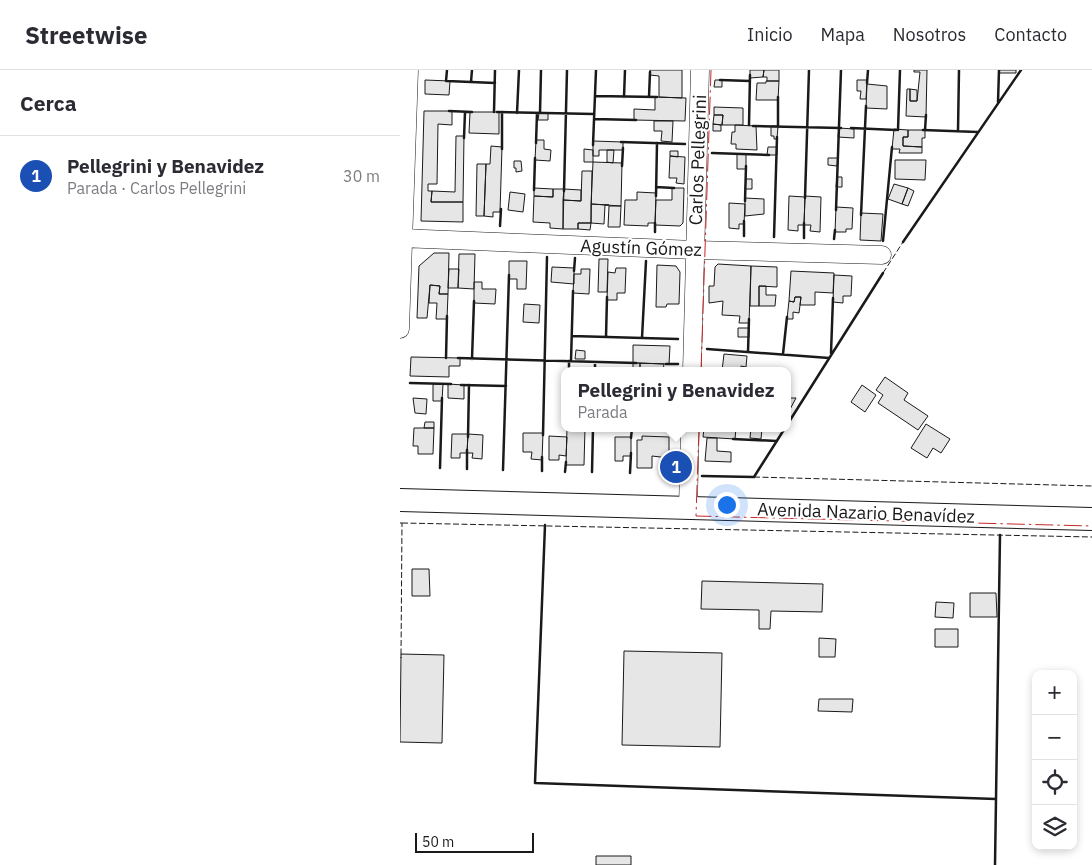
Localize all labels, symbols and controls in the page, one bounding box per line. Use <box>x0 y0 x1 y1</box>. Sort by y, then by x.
text: Streetwise <box>25 19 147 51</box>
text: Inicio <box>747 23 793 46</box>
text: Mapa <box>821 23 865 46</box>
text: Nosotros <box>893 23 966 46</box>
text: Contacto <box>994 23 1067 46</box>
text: Cerca <box>20 89 77 117</box>
street label: Carlos Pellegrini <box>684 94 711 226</box>
text: Pellegrini y Benavidez <box>67 154 264 178</box>
text: 1 <box>31 166 41 186</box>
text: 30 m <box>343 166 380 186</box>
text: Parada · Carlos Pellegrini <box>67 178 246 198</box>
street label: Agustín Gómez <box>580 234 702 261</box>
popup <box>561 367 791 432</box>
text: Pellegrini y Benavidez <box>577 378 775 402</box>
text: Parada <box>577 402 628 422</box>
pin: 1 <box>660 448 692 486</box>
your location <box>714 492 740 518</box>
street label: Avenida Nazario Benavídez <box>757 497 975 528</box>
map controls <box>1032 670 1077 850</box>
button: + <box>1032 670 1077 715</box>
button: − <box>1032 715 1077 760</box>
button: locate <box>1032 760 1077 805</box>
button: layers <box>1032 805 1077 850</box>
scale bar <box>415 830 534 853</box>
text: 50 m <box>422 833 454 851</box>

